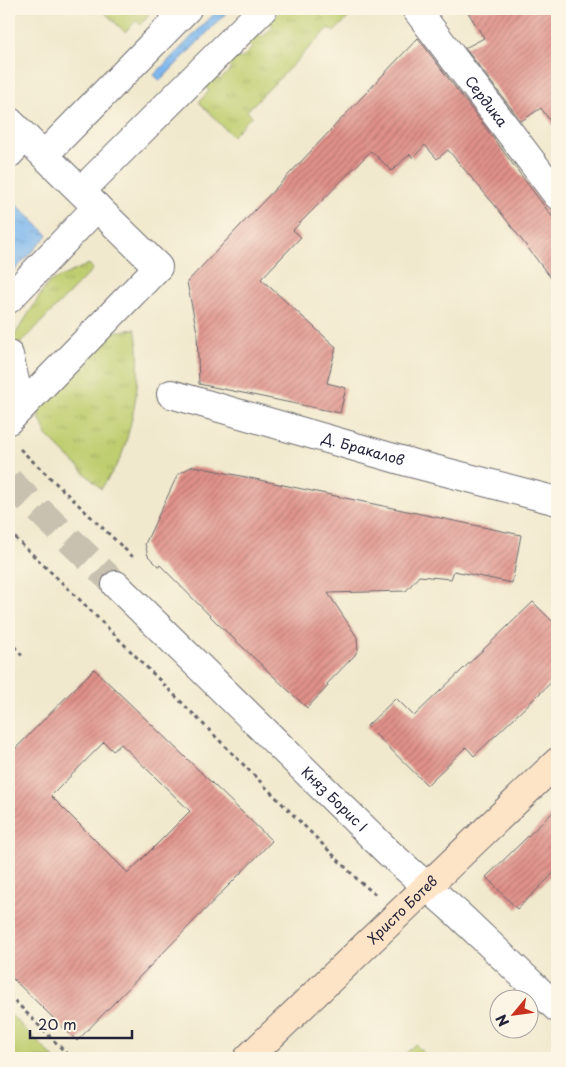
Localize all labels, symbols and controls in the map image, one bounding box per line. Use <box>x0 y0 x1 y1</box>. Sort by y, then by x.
street label: Сердика <box>460 71 513 131</box>
street label: Д. Бракалов <box>319 427 407 471</box>
street label: Княз Борис I <box>297 762 373 836</box>
street label: Христо Ботев <box>362 871 442 949</box>
north arrow <box>488 990 538 1040</box>
scale bar <box>30 1007 132 1039</box>
text: N <box>490 1011 514 1030</box>
text: 20 m <box>38 1012 77 1035</box>

